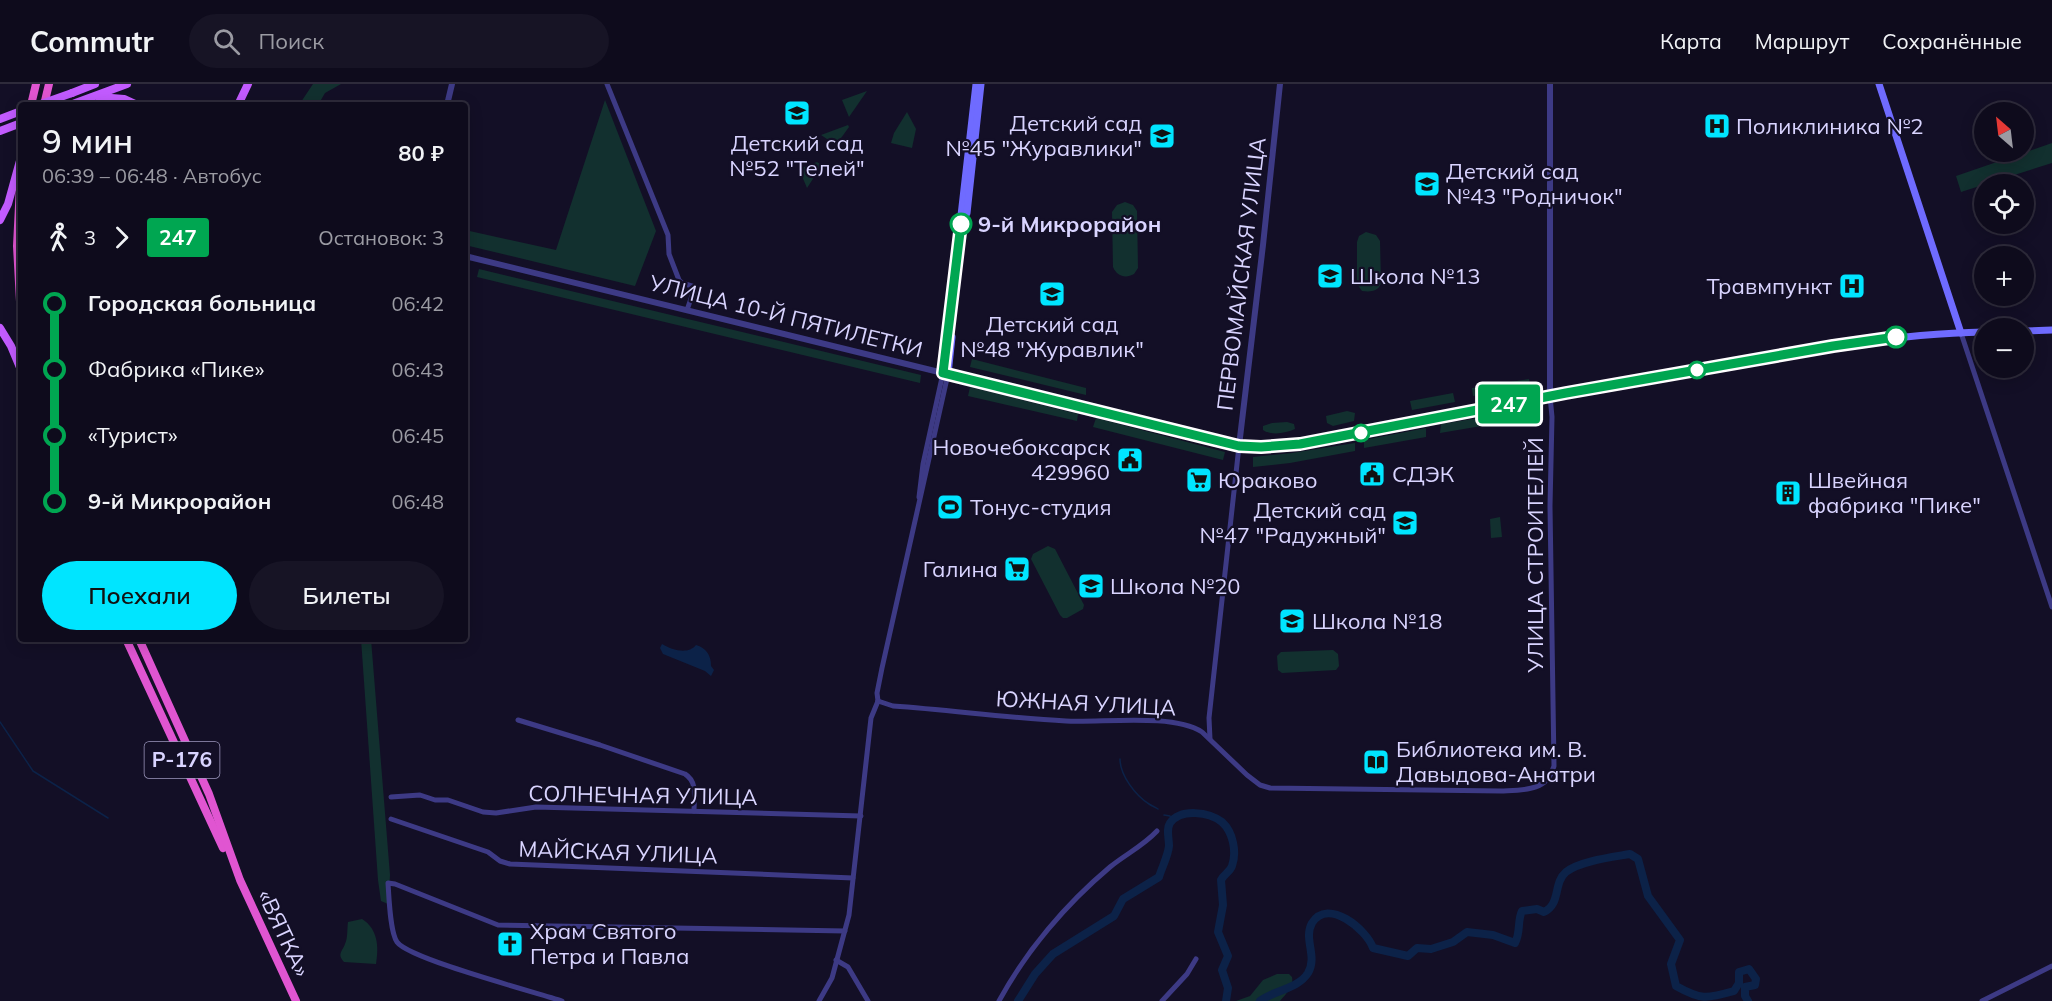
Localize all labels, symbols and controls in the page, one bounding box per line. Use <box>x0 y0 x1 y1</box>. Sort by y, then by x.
search box <box>189 14 609 68</box>
text: Commutr <box>30 24 153 59</box>
icon: search <box>210 25 243 58</box>
text: Поиск <box>258 27 324 55</box>
text: Карта <box>1660 28 1722 54</box>
text: Маршрут <box>1755 28 1849 54</box>
text: Сохранённые <box>1882 28 2022 54</box>
school or university icon: Детский сад №52 "Телей" <box>782 98 812 128</box>
north arrow <box>1974 102 2034 162</box>
map controls <box>1974 102 2034 378</box>
place label: Детский сад №45 "Журавлики" <box>945 109 1142 162</box>
hospital icon: Поликлиника №2 <box>1702 111 1732 141</box>
place label: Поликлиника №2 <box>1736 112 1924 140</box>
text: 9 мин <box>42 120 133 161</box>
school or university icon: Детский сад №45 "Журавлики" <box>1147 121 1177 151</box>
place label: Детский сад №52 "Телей" <box>729 129 865 182</box>
street label: ПЕРВОМАЙСКАЯ УЛИЦА <box>1210 136 1272 412</box>
text: 80 ₽ <box>398 139 444 167</box>
place label: Детский сад №43 "Родничок" <box>1446 157 1623 210</box>
text: 06:39 – 06:48 · Автобус <box>42 163 262 188</box>
school or university icon: Детский сад №43 "Родничок" <box>1412 169 1442 199</box>
button: locate <box>1974 174 2034 234</box>
place label: 9-й Микрорайон <box>978 210 1161 238</box>
marker: 9-й Микрорайон <box>950 213 972 235</box>
icon: walk <box>42 221 75 254</box>
icon: forward <box>105 221 138 254</box>
text: 247 <box>159 224 197 250</box>
text: 3 <box>84 225 96 250</box>
text: Остановок: 3 <box>318 225 444 250</box>
button: + <box>1974 246 2034 306</box>
school or university icon: Школа №13 <box>1315 261 1345 291</box>
place label: Школа №13 <box>1350 262 1481 290</box>
street label: УЛИЦА 10-Й ПЯТИЛЕТКИ <box>645 268 926 364</box>
hospital icon: Травмпункт <box>1837 271 1867 301</box>
place label: Травмпункт <box>1706 272 1832 300</box>
school or university icon: Детский сад №48 "Журавлик" <box>1037 279 1067 309</box>
text: Городская больница <box>88 289 316 317</box>
text: 06:42 <box>391 291 444 316</box>
place label: Детский сад №48 "Журавлик" <box>960 310 1144 363</box>
button: − <box>1974 318 2034 378</box>
unlabelled marker <box>1885 326 1907 348</box>
text: Фабрика «Пике» <box>88 355 264 383</box>
text: 06:43 <box>391 357 444 382</box>
unlabelled marker <box>1688 361 1706 379</box>
line badge: 247 <box>1474 384 1544 424</box>
text: 247 <box>1490 391 1528 417</box>
text: «Турист» <box>88 421 178 449</box>
text: 06:45 <box>391 423 444 448</box>
unlabelled marker <box>1352 424 1370 442</box>
place label: Новочебоксарск 429960 <box>932 433 1110 486</box>
street label: УЛИЦА СТРОИТЕЛЕЙ <box>1521 437 1549 674</box>
public building icon: Новочебоксарск 429960 <box>1115 445 1145 475</box>
public building icon: СДЭК <box>1357 459 1387 489</box>
place label: СДЭК <box>1392 460 1455 488</box>
supermarket icon: Юраково <box>1184 465 1214 495</box>
place label: Юраково <box>1218 466 1317 494</box>
place label: Швейная фабрика "Пике" <box>1808 466 1981 519</box>
building icon: Швейная фабрика "Пике" <box>1773 478 1803 508</box>
text: 9-й Микрорайон <box>88 487 271 515</box>
text: 06:48 <box>391 489 444 514</box>
sports icon: Тонус-студия <box>935 492 965 522</box>
place label: Тонус-студия <box>970 493 1112 521</box>
place label: Детский сад №47 "Радужный" <box>1200 496 1386 549</box>
school or university icon: Детский сад №47 "Радужный" <box>1390 508 1420 538</box>
supermarket icon: Галина <box>1002 554 1032 584</box>
place label: Галина <box>923 555 998 583</box>
button: Поехали <box>42 561 237 630</box>
button: Билеты <box>249 561 444 630</box>
school or university icon: Школа №20 <box>1076 571 1106 601</box>
place label: Школа №20 <box>1110 572 1241 600</box>
school or university icon: Школа №18 <box>1277 606 1307 636</box>
place label: Школа №18 <box>1312 607 1443 635</box>
street label: ЮЖНАЯ УЛИЦА <box>995 684 1177 722</box>
place label: Библиотека им. В. Давыдова-Анатри <box>1396 735 1596 788</box>
road number: Р-176 <box>144 742 219 778</box>
library icon: Библиотека им. В. Давыдова-Анатри <box>1361 747 1391 777</box>
street label: СОЛНЕЧНАЯ УЛИЦА <box>528 779 758 811</box>
street label: МАЙСКАЯ УЛИЦА <box>518 835 718 869</box>
street label: «ВЯТКА» <box>252 885 316 981</box>
place label: Храм Святого Петра и Павла <box>530 917 689 970</box>
church icon: Храм Святого Петра и Павла <box>495 929 525 959</box>

